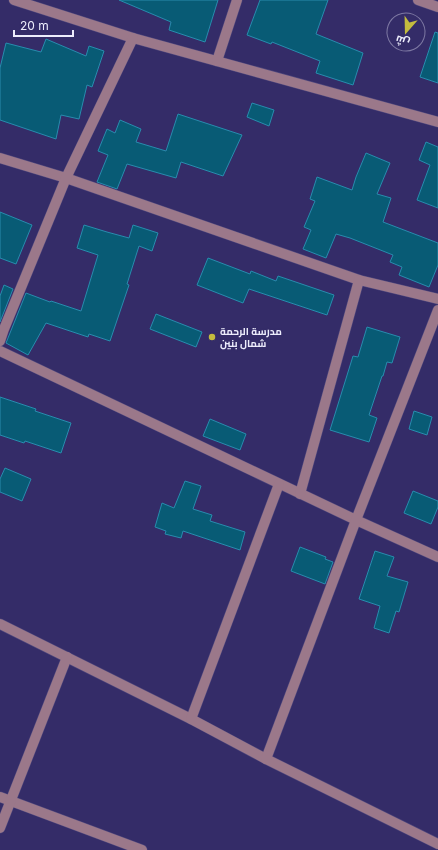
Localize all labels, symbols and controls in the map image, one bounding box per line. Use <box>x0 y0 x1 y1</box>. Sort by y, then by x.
scale bar <box>14 12 73 38</box>
north arrow <box>386 12 426 52</box>
text: 20 m <box>20 18 49 33</box>
text: ش <box>394 32 412 50</box>
place label: مدرسة الرحمة شمال بنين <box>220 325 282 350</box>
marker: مدرسة الرحمة شمال بنين <box>207 332 217 342</box>

